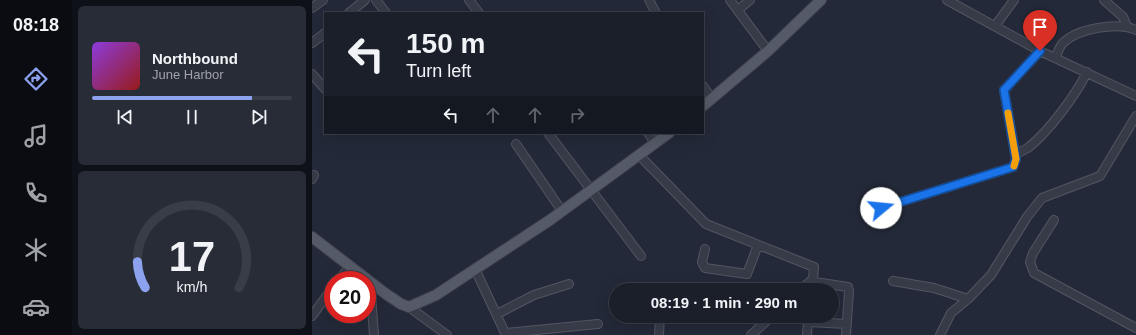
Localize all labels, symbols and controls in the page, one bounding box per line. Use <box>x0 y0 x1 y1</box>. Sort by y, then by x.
pin <box>1023 10 1057 51</box>
text: 08:18 <box>13 15 59 35</box>
icon: arrive <box>1029 16 1051 38</box>
icon: left <box>340 28 392 80</box>
text: 150 m <box>406 28 485 59</box>
text: Northbound <box>152 50 238 67</box>
text: Turn left <box>406 61 471 81</box>
icon: directions <box>22 65 50 93</box>
text: June Harbor <box>152 67 224 82</box>
icon: left <box>440 104 462 126</box>
icon: ahead <box>482 104 504 126</box>
icon: ahead <box>524 104 546 126</box>
icon: right <box>566 104 588 126</box>
icon: previous <box>114 106 136 128</box>
icon: pause <box>181 106 203 128</box>
icon: next <box>248 106 270 128</box>
icon: music <box>22 122 50 150</box>
icon: phone <box>22 179 50 207</box>
position arrow <box>860 187 902 229</box>
text: 17 <box>169 233 215 280</box>
icon: climate <box>22 236 50 264</box>
speed limit sign: 20 <box>324 271 376 323</box>
text: km/h <box>177 278 208 294</box>
icon: car <box>22 293 50 321</box>
text: 08:19 · 1 min · 290 m <box>651 294 797 311</box>

